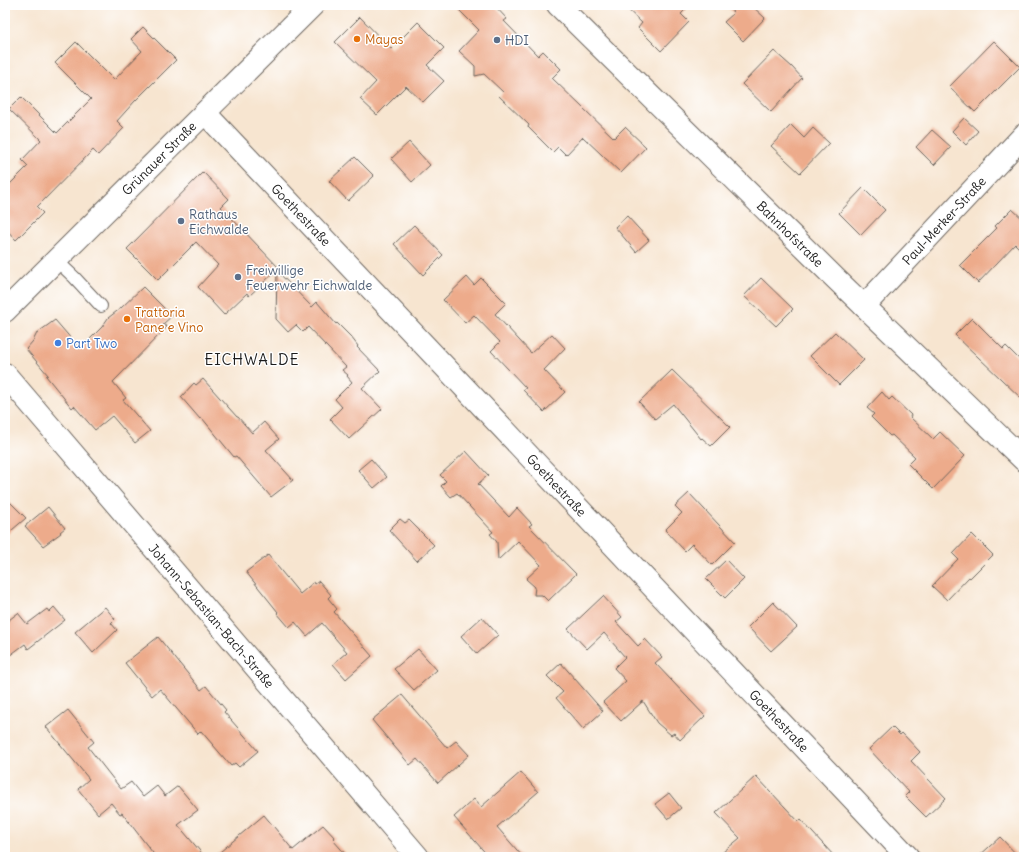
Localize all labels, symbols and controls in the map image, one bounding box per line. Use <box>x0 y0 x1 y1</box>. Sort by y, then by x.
place label: Mayas <box>365 31 404 48</box>
place label: HDI <box>505 32 529 49</box>
marker: Mayas <box>352 34 362 44</box>
marker: HDI <box>492 35 502 45</box>
street label: Grünauer Straße <box>118 118 200 199</box>
street label: Paul-Merker-Straße <box>899 173 990 269</box>
street label: Goethestraße <box>267 180 334 250</box>
street label: Bahnhofstraße <box>753 198 827 271</box>
place label: Rathaus Eichwalde <box>189 206 249 238</box>
marker: Rathaus Eichwalde <box>176 216 186 226</box>
place label: Freiwillige Feuerwehr Eichwalde <box>246 262 372 294</box>
marker: Freiwillige Feuerwehr Eichwalde <box>233 272 243 282</box>
place label: Trattoria Pane e Vino <box>135 304 204 336</box>
marker: Trattoria Pane e Vino <box>122 314 132 324</box>
place label: Part Two <box>66 335 117 352</box>
marker: Part Two <box>53 338 63 348</box>
district label: EICHWALDE <box>204 350 300 369</box>
street label: Goethestraße <box>523 451 590 520</box>
street label: Johann-Sebastian-Bach-Straße <box>145 540 278 692</box>
street label: Goethestraße <box>745 686 812 756</box>

